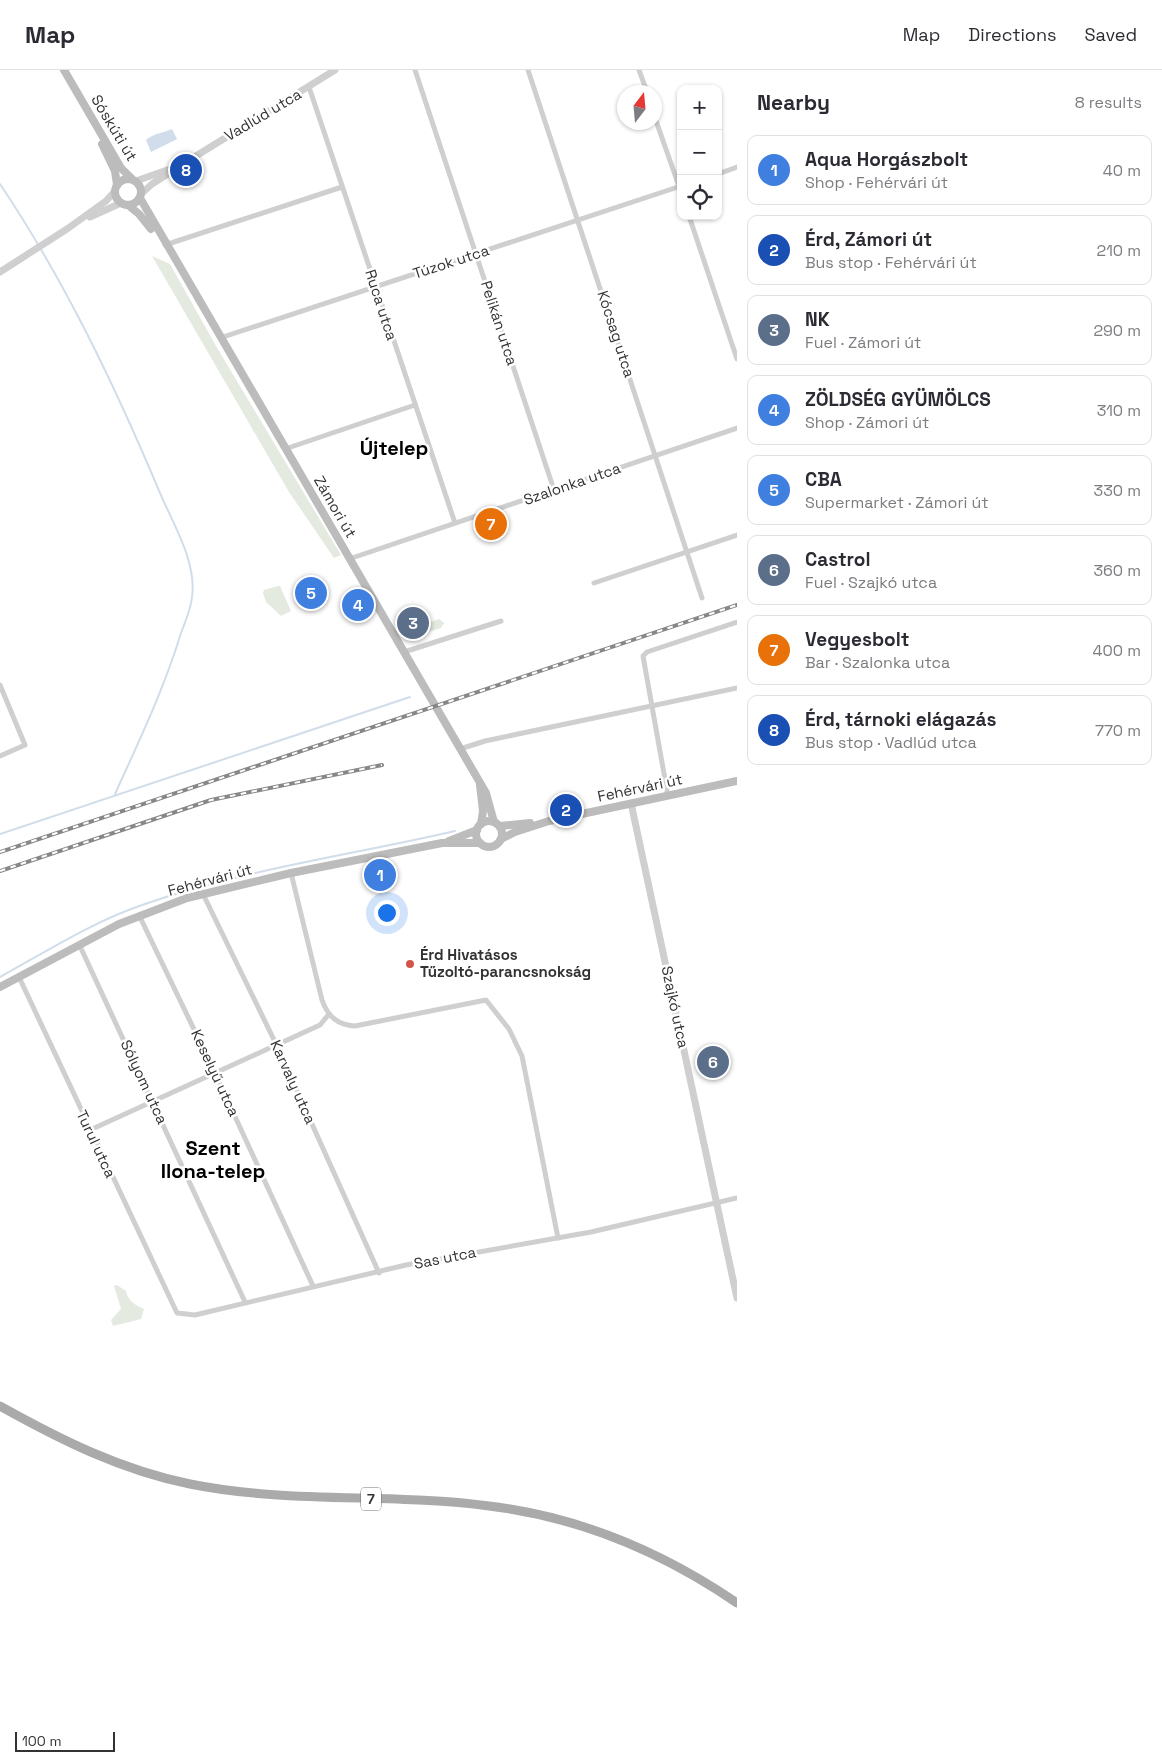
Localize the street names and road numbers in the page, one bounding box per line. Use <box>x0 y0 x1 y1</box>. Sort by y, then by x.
street label: Vadlúd utca <box>221 84 305 145</box>
street label: Sóskúti út <box>87 91 142 164</box>
street label: Túzok utca <box>410 240 492 283</box>
street label: Ruca utca <box>361 267 402 343</box>
street label: Pelikán utca <box>477 278 522 368</box>
street label: Kócsag utca <box>593 288 640 380</box>
street label: Szalonka utca <box>521 458 623 509</box>
street label: Zámori út <box>310 472 361 541</box>
street label: Fehérvári út <box>596 769 684 806</box>
street label: Fehérvári út <box>166 859 254 900</box>
street label: Szajkó utca <box>658 964 694 1050</box>
street label: Keselyű utca <box>187 1026 244 1120</box>
street label: Sólyom utca <box>117 1037 172 1127</box>
street label: Karvaly utca <box>266 1037 321 1127</box>
street label: Turul utca <box>72 1107 121 1181</box>
street label: Sas utca <box>412 1242 478 1273</box>
road number: 7 <box>361 1488 381 1510</box>

